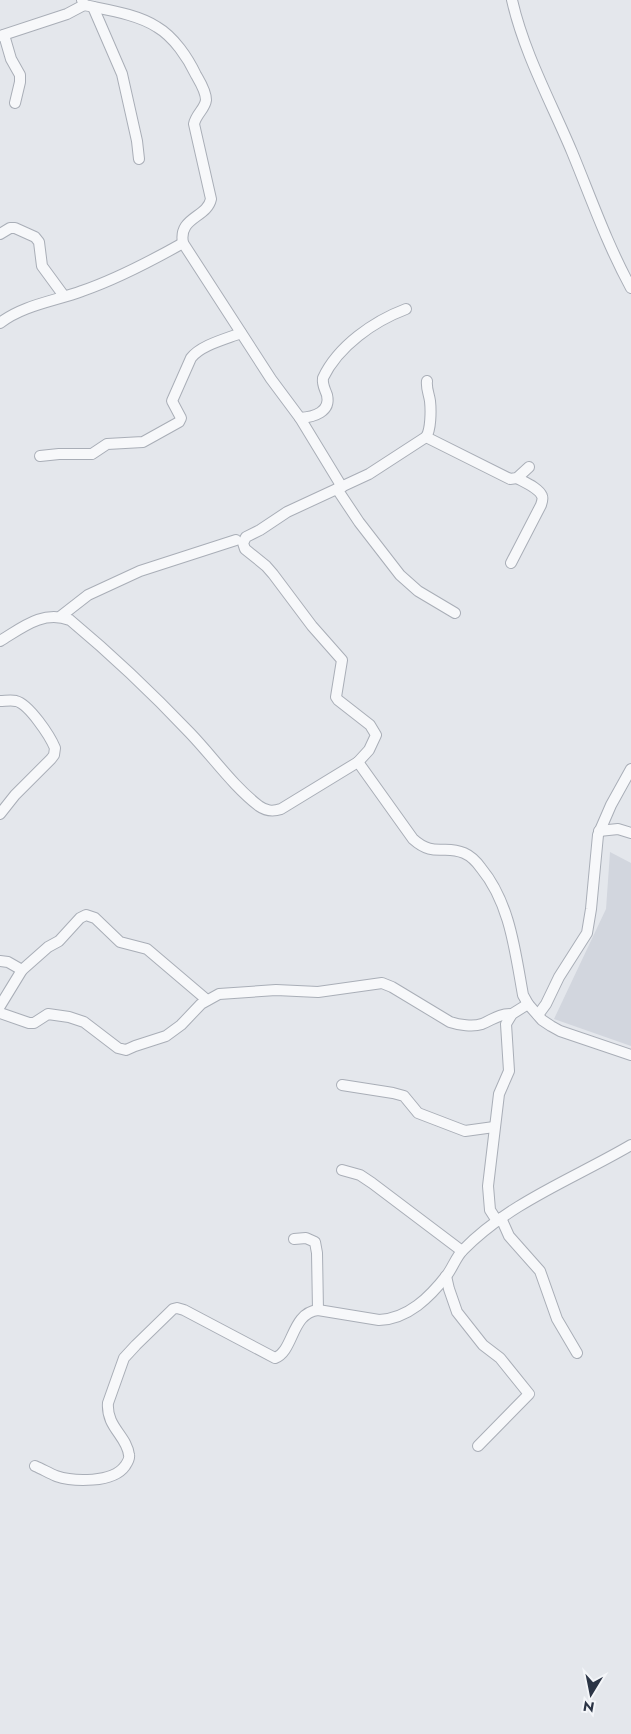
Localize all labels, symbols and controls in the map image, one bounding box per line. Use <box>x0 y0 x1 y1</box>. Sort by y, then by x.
north arrow <box>566 1669 616 1719</box>
text: N <box>582 1696 596 1718</box>

